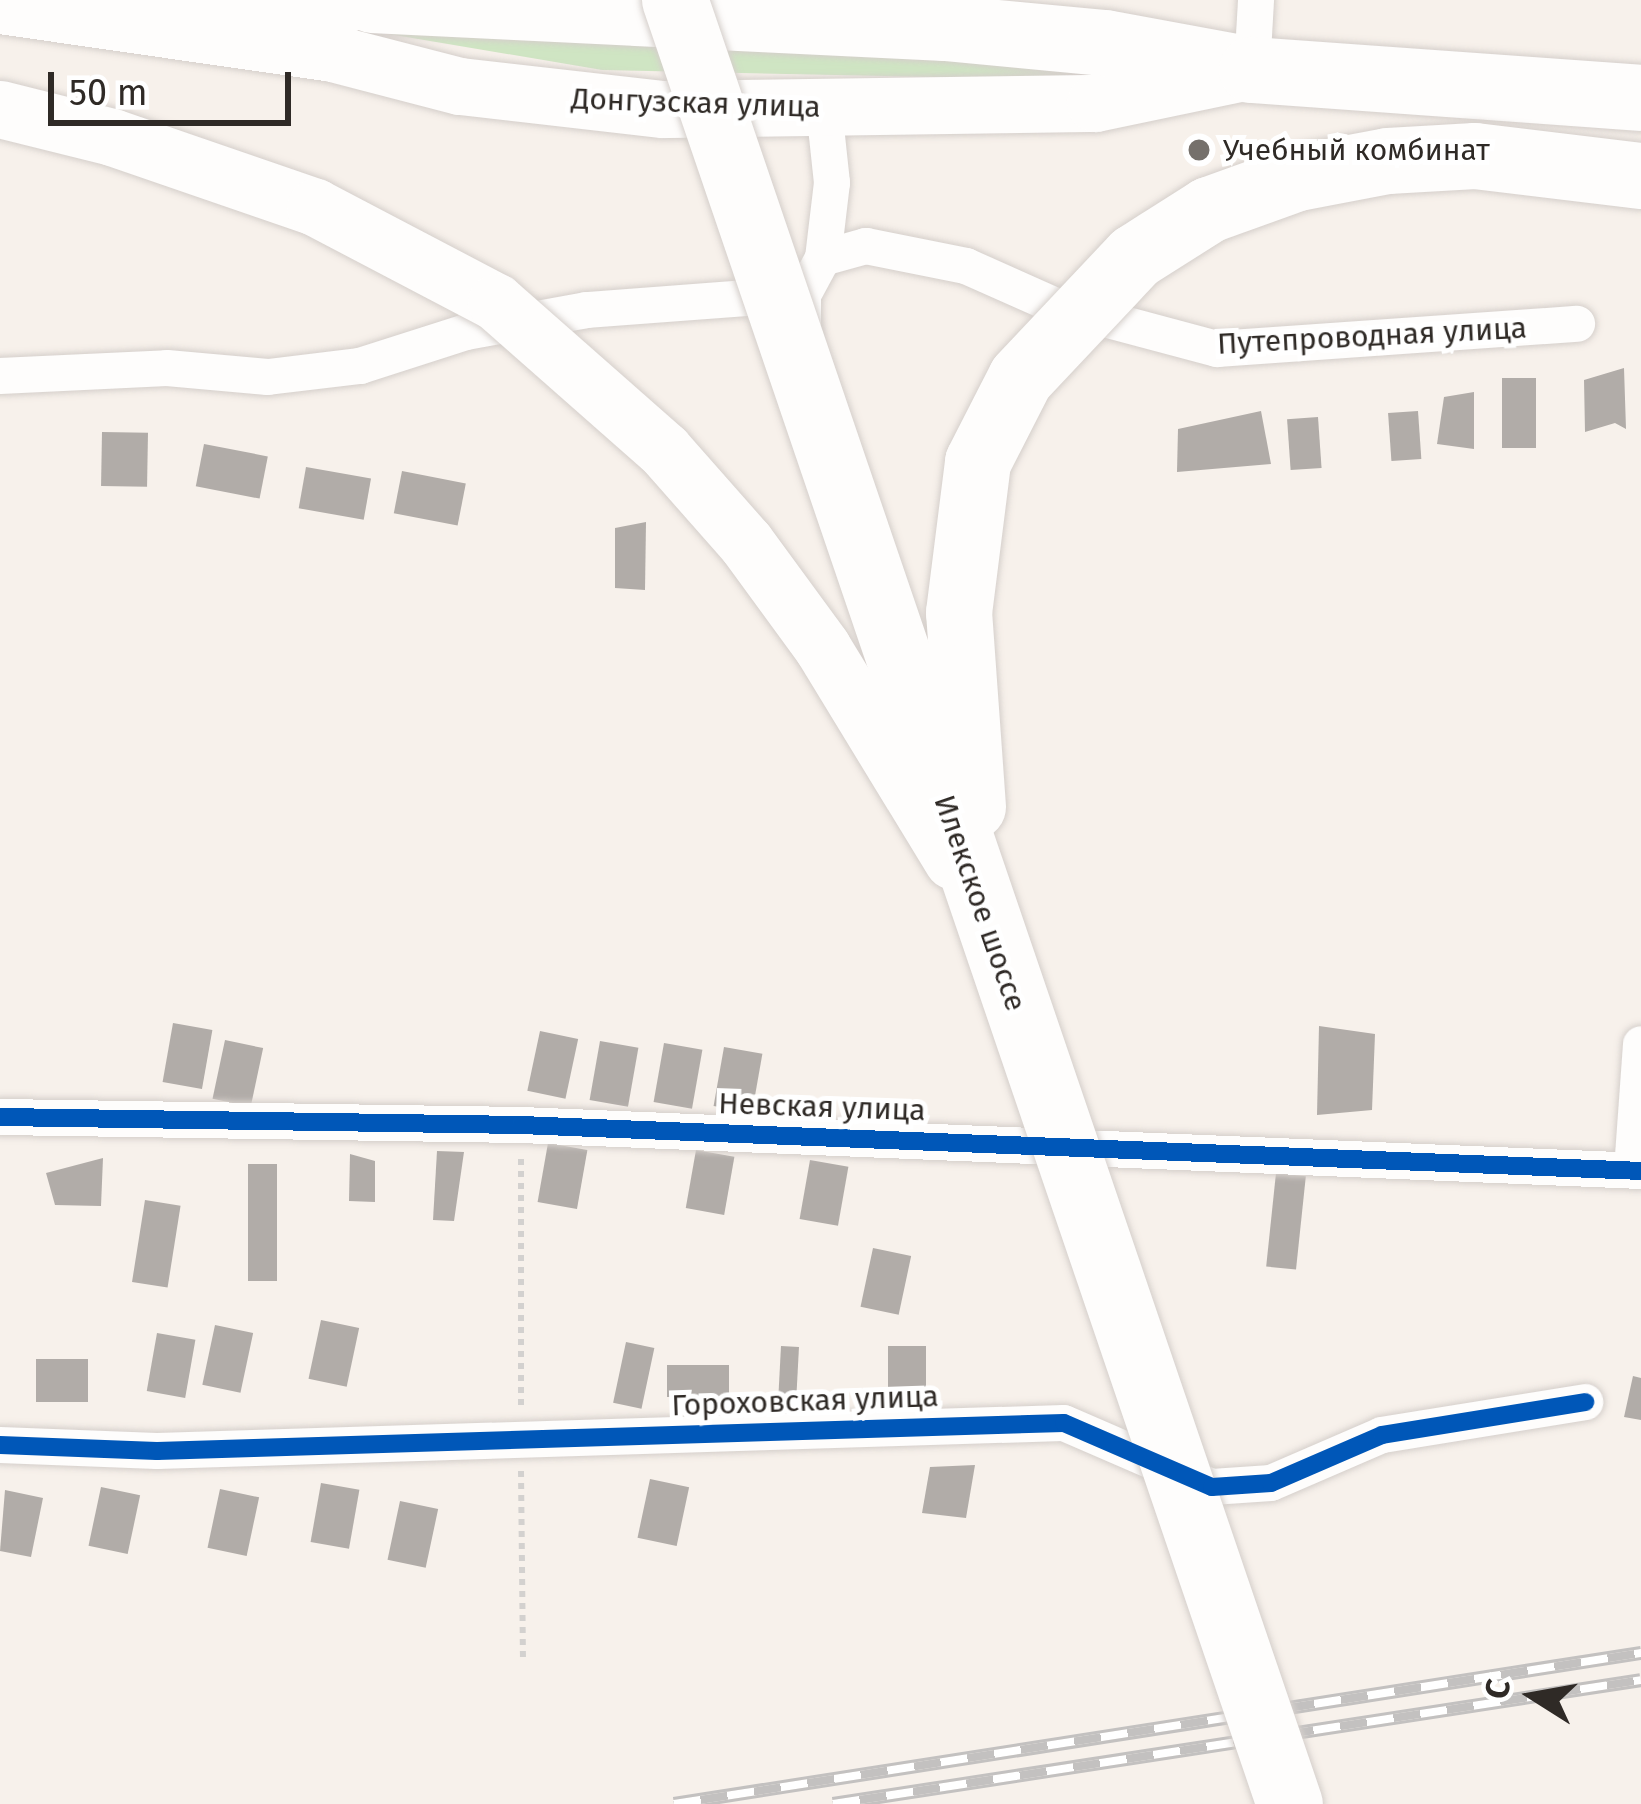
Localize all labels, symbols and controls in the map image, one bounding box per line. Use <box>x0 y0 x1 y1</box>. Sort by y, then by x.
scale bar <box>54 48 297 122</box>
text: 50 m <box>69 71 148 115</box>
street label: Донгузская улица <box>571 81 821 125</box>
place label: Учебный комбинат <box>1223 132 1490 168</box>
marker: Учебный комбинат <box>1186 137 1212 163</box>
street label: Путепроводная улица <box>1216 310 1528 362</box>
street label: Илекское шоссе <box>926 790 1034 1016</box>
street label: Невская улица <box>718 1085 926 1129</box>
street label: Гороховская улица <box>671 1378 939 1424</box>
north arrow <box>1473 1636 1593 1756</box>
text: С <box>1476 1676 1519 1702</box>

